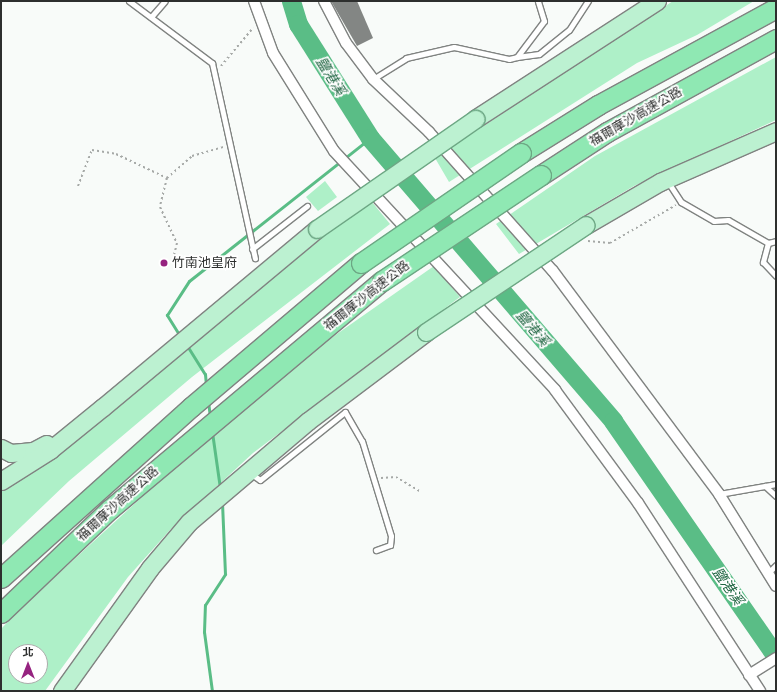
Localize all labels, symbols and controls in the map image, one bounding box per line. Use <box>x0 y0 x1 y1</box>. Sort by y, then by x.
water label: 鹽港溪 <box>313 54 349 98</box>
street label: 福爾摩沙高速公路 <box>587 84 685 150</box>
place label: 竹南池皇府 <box>172 255 237 271</box>
marker: 竹南池皇府 <box>159 258 169 268</box>
street label: 福爾摩沙高速公路 <box>321 258 413 334</box>
water label: 鹽港溪 <box>513 307 553 349</box>
street label: 福爾摩沙高速公路 <box>74 463 162 545</box>
water label: 鹽港溪 <box>709 564 747 608</box>
north arrow <box>8 644 48 684</box>
text: 北 <box>23 646 34 659</box>

